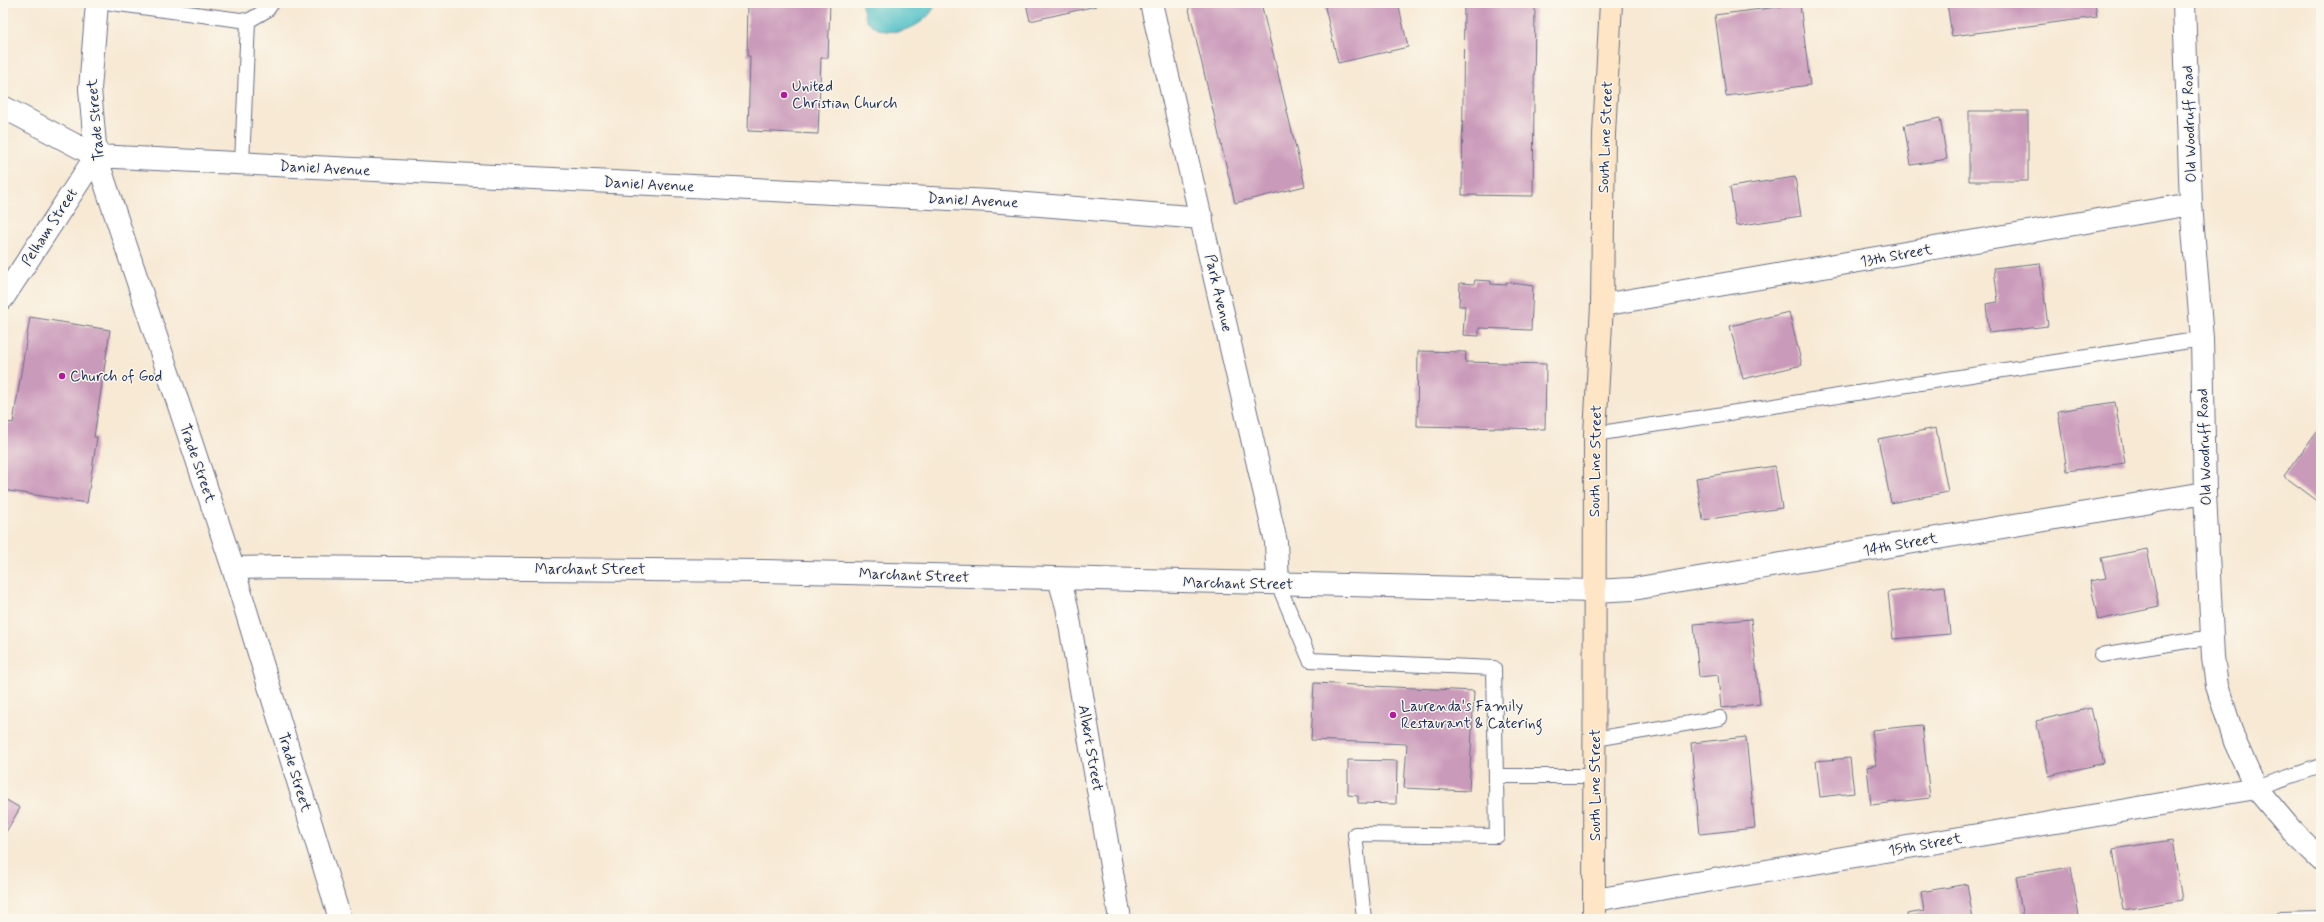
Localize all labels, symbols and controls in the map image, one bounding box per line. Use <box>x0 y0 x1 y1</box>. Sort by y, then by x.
street label: Old Woodruff Road <box>2178 65 2202 183</box>
place label: United Christian Church <box>792 77 898 114</box>
street label: Trade Street <box>82 78 110 162</box>
street label: South Line Street <box>1594 81 1618 193</box>
marker: United Christian Church <box>779 90 789 100</box>
street label: Daniel Avenue <box>279 157 371 181</box>
street label: Daniel Avenue <box>603 173 695 197</box>
street label: Pelham Street <box>17 184 83 270</box>
street label: Daniel Avenue <box>927 189 1019 213</box>
street label: 13th Street <box>1859 240 1934 272</box>
street label: Park Avenue <box>1199 252 1237 334</box>
place label: Church of God <box>70 367 162 387</box>
marker: Church of God <box>57 371 67 381</box>
street label: Old Woodruff Road <box>2193 388 2217 506</box>
street label: South Line Street <box>1585 405 1607 517</box>
street label: Trade Street <box>174 421 220 506</box>
street label: 14th Street <box>1861 529 1939 561</box>
street label: Marchant Street <box>535 560 645 580</box>
street label: Marchant Street <box>858 564 969 588</box>
street label: Marchant Street <box>1183 573 1293 595</box>
place label: Laurenda's Family Restaurant & Catering <box>1401 697 1543 735</box>
street label: Albert Street <box>1073 703 1107 793</box>
marker: Laurenda's Family Restaurant & Catering <box>1388 710 1398 720</box>
street label: South Line Street <box>1586 729 1606 841</box>
street label: Trade Street <box>272 730 316 815</box>
street label: 15th Street <box>1887 829 1964 861</box>

